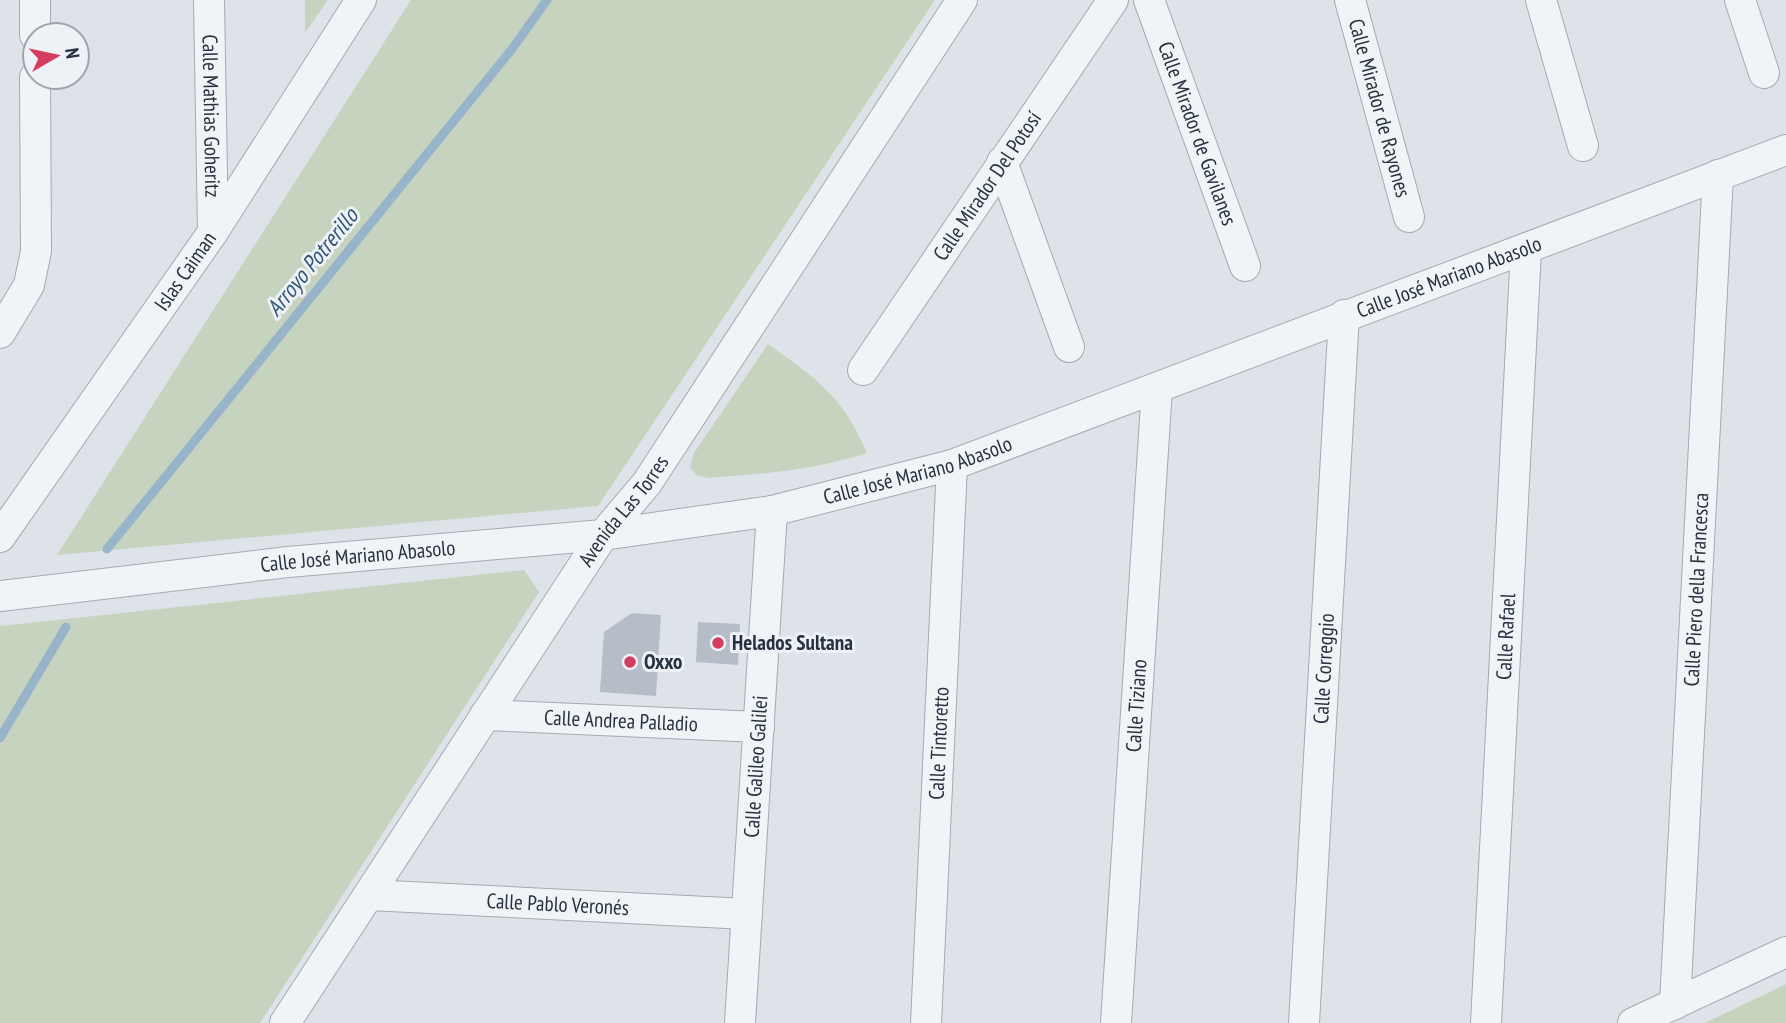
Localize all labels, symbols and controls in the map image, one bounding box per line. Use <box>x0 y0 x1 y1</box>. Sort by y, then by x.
street label: Calle Mirador de Rayones <box>1343 16 1417 200</box>
north arrow <box>21 21 91 91</box>
street label: Calle Mathias Goheritz <box>197 34 226 198</box>
street label: Calle Mirador de Gavilanes <box>1152 38 1243 229</box>
text: N <box>60 46 85 60</box>
street label: Calle Mirador Del Potosí <box>927 106 1047 266</box>
water label: Arroyo Potrerillo <box>259 200 365 321</box>
street label: Islas Caiman <box>148 226 222 316</box>
street label: Calle José Mariano Abasolo <box>1353 230 1545 324</box>
street label: Calle José Mariano Abasolo <box>820 430 1016 510</box>
street label: Avenida Las Torres <box>572 450 674 572</box>
street label: Calle Piero della Francesca <box>1677 492 1715 687</box>
street label: Calle José Mariano Abasolo <box>259 534 456 578</box>
street label: Calle Rafael <box>1490 592 1521 680</box>
street label: Calle Correggio <box>1307 613 1340 725</box>
place label: Helados Sultana <box>732 629 853 656</box>
marker: Helados Sultana <box>710 635 726 651</box>
place label: Oxxo <box>644 648 682 675</box>
marker: Oxxo <box>622 654 638 670</box>
street label: Calle Tiziano <box>1120 658 1152 753</box>
street label: Calle Tintoretto <box>922 686 955 800</box>
street label: Calle Galileo Galilei <box>738 695 773 838</box>
street label: Calle Andrea Palladio <box>543 704 698 737</box>
street label: Calle Pablo Veronés <box>486 887 630 921</box>

